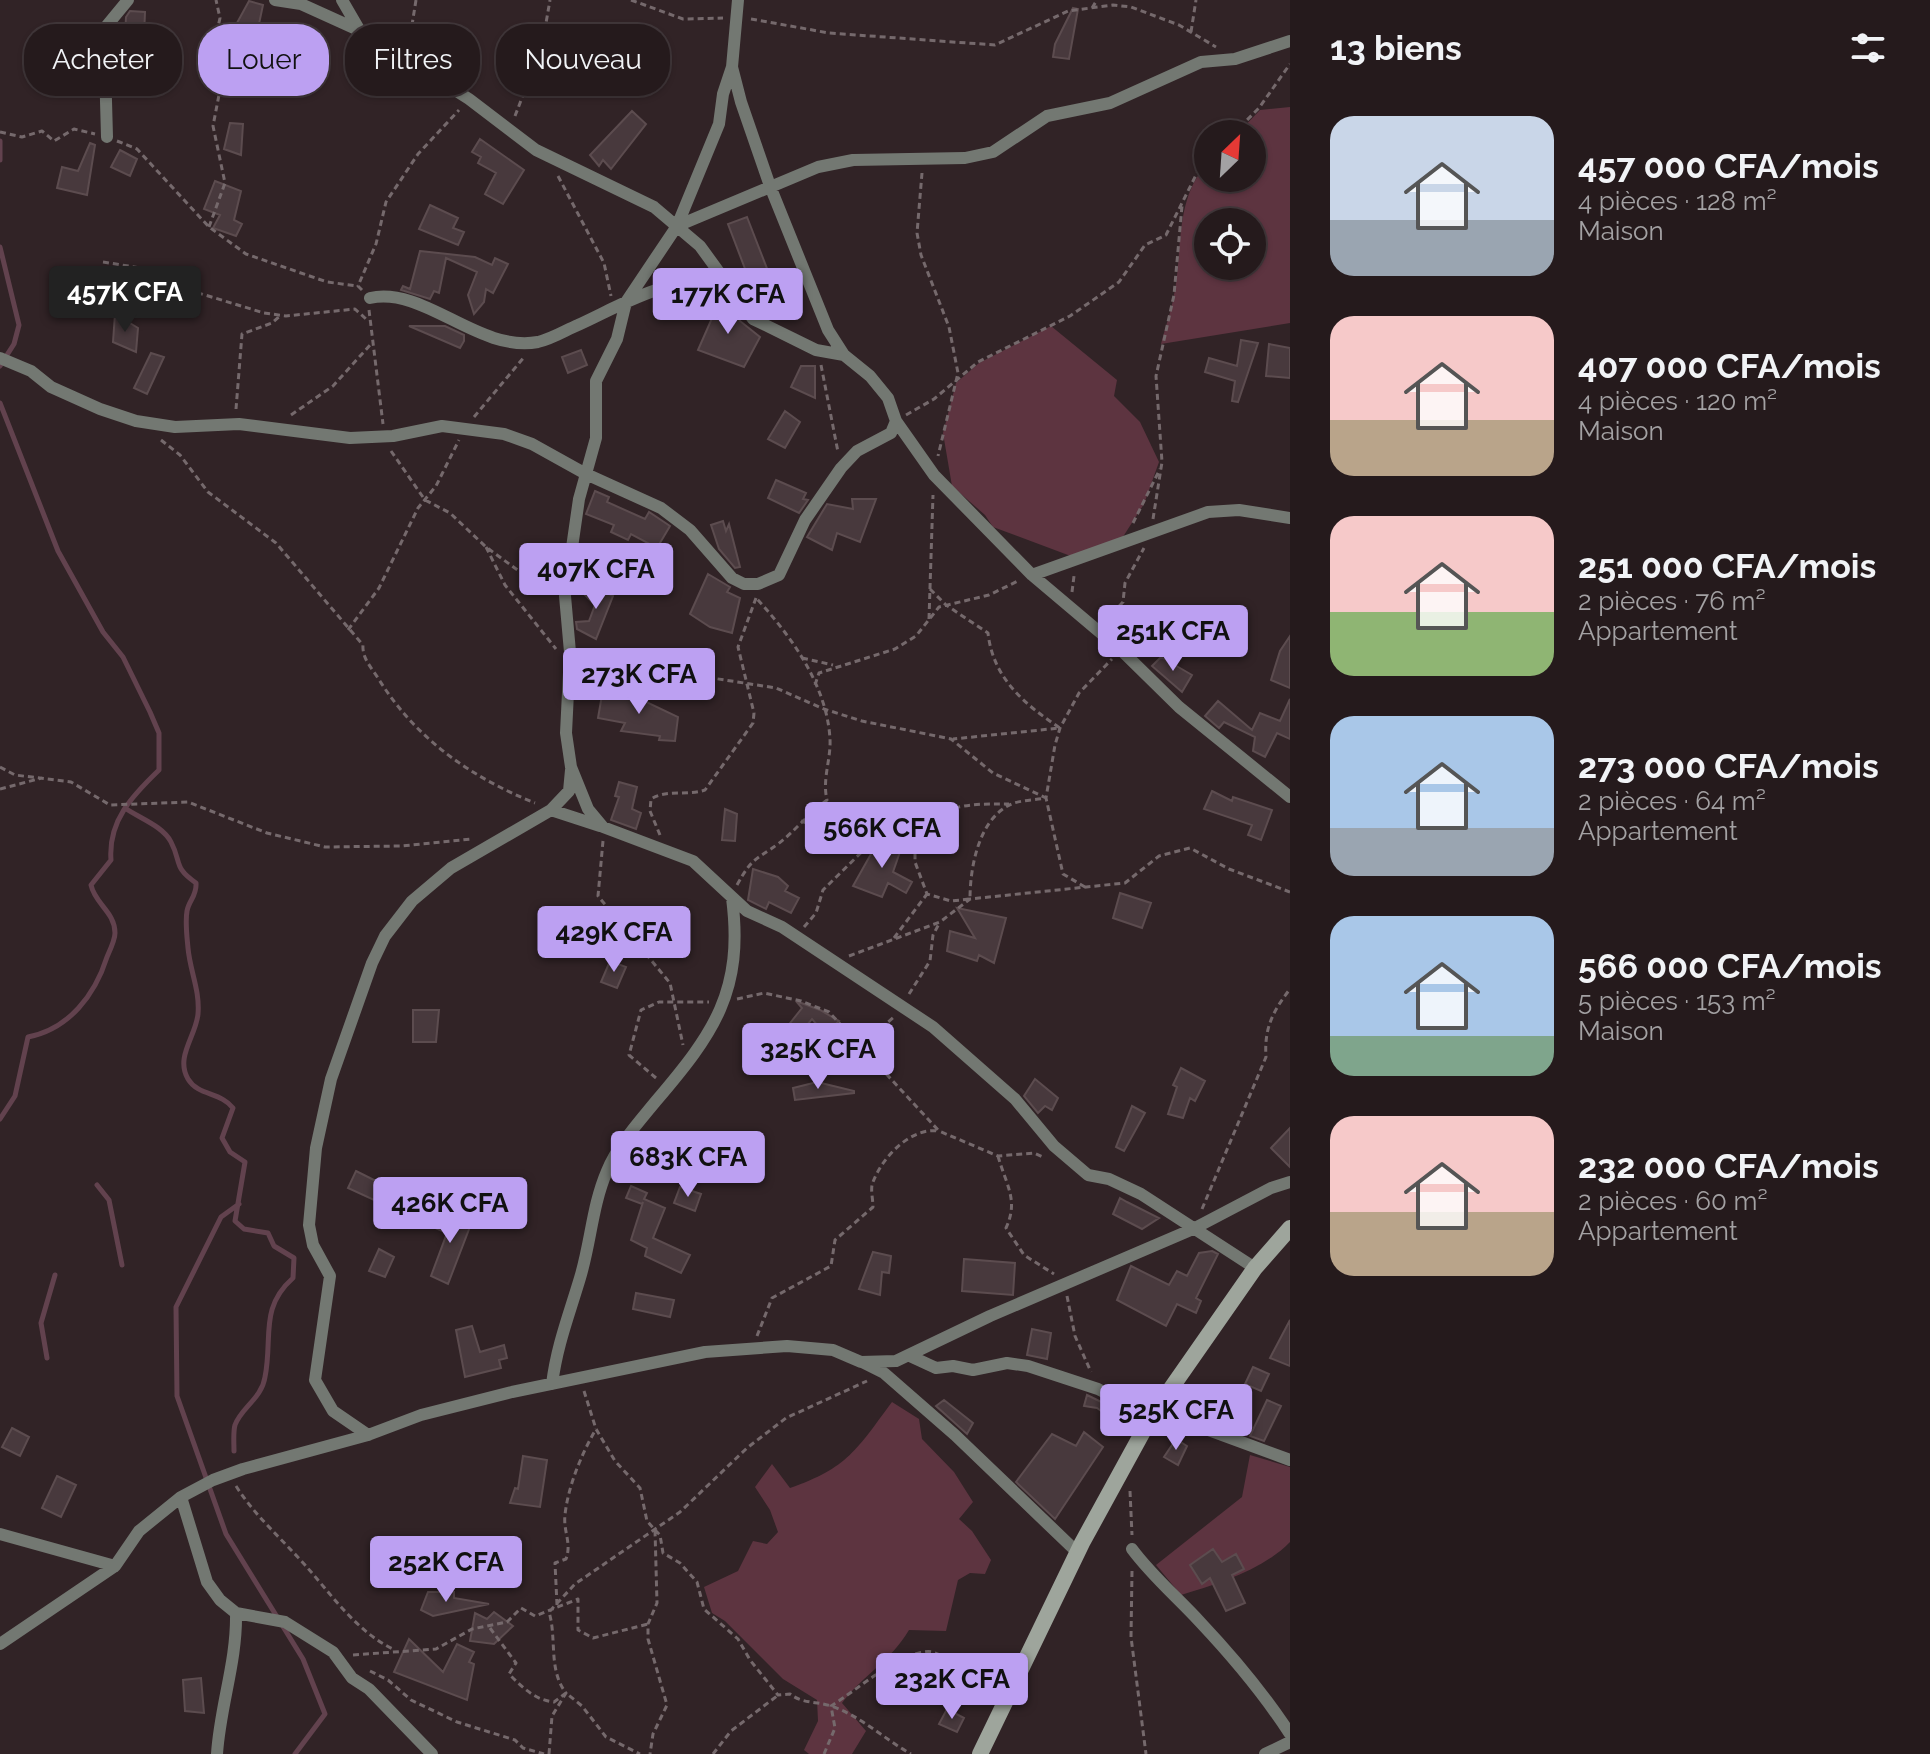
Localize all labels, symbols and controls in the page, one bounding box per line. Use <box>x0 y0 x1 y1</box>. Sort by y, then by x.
chip: Acheter <box>24 24 182 96</box>
chip: Louer <box>198 24 329 96</box>
chip: Filtres <box>345 24 480 96</box>
chip: Nouveau <box>496 24 670 96</box>
icon: filters <box>1846 26 1890 70</box>
text: 13 biens <box>1330 28 1462 68</box>
north arrow <box>1194 120 1266 192</box>
map controls <box>1194 120 1266 280</box>
text: 457 000 CFA/mois <box>1578 146 1879 186</box>
icon: home <box>1394 148 1490 244</box>
text: 4 pièces · 128 m² <box>1578 186 1777 216</box>
button: locate <box>1194 208 1266 280</box>
text: Maison <box>1578 216 1664 246</box>
pin: 457K CFA <box>42 266 208 334</box>
pin: 177K CFA <box>645 268 811 336</box>
text: 457K CFA <box>67 277 183 307</box>
text: 177K CFA <box>671 279 785 309</box>
text: 407 000 CFA/mois <box>1578 346 1881 386</box>
icon: home <box>1394 348 1490 444</box>
text: 4 pièces · 120 m² <box>1578 386 1777 416</box>
text: Maison <box>1578 416 1664 446</box>
pin: 407K CFA <box>513 543 679 611</box>
text: 251 000 CFA/mois <box>1578 546 1876 586</box>
icon: home <box>1394 548 1490 644</box>
text: 407K CFA <box>537 554 655 584</box>
text: 2 pièces · 76 m² <box>1578 586 1766 616</box>
pin: 251K CFA <box>1090 605 1256 673</box>
text: 251K CFA <box>1116 616 1230 646</box>
text: Appartement <box>1578 616 1738 646</box>
pin: 273K CFA <box>556 648 722 716</box>
text: 273K CFA <box>581 659 697 689</box>
text: 273 000 CFA/mois <box>1578 746 1879 786</box>
icon: home <box>1394 748 1490 844</box>
text: 2 pièces · 64 m² <box>1578 786 1766 816</box>
pin: 566K CFA <box>799 802 965 870</box>
text: 566K CFA <box>823 813 941 843</box>
text: Appartement <box>1578 816 1738 846</box>
pin: 429K CFA <box>531 906 697 974</box>
text: 429K CFA <box>555 917 673 947</box>
text: 566 000 CFA/mois <box>1578 946 1882 986</box>
icon: home <box>1394 948 1490 1044</box>
text: 5 pièces · 153 m² <box>1578 986 1776 1016</box>
text: Maison <box>1578 1016 1664 1046</box>
pin: 325K CFA <box>735 1023 901 1091</box>
text: 325K CFA <box>760 1034 876 1064</box>
pin: 683K CFA <box>605 1131 771 1199</box>
text: 683K CFA <box>629 1142 747 1172</box>
text: 232 000 CFA/mois <box>1578 1146 1879 1186</box>
icon: home <box>1394 1148 1490 1244</box>
pin: 426K CFA <box>367 1177 533 1245</box>
text: 2 pièces · 60 m² <box>1578 1186 1768 1216</box>
text: 426K CFA <box>391 1188 509 1218</box>
text: Appartement <box>1578 1216 1738 1246</box>
pin: 525K CFA <box>1093 1384 1259 1452</box>
text: 525K CFA <box>1118 1395 1234 1425</box>
pin: 252K CFA <box>363 1536 529 1604</box>
text: 252K CFA <box>388 1547 504 1577</box>
pin: 232K CFA <box>869 1653 1035 1721</box>
text: 232K CFA <box>894 1664 1010 1694</box>

